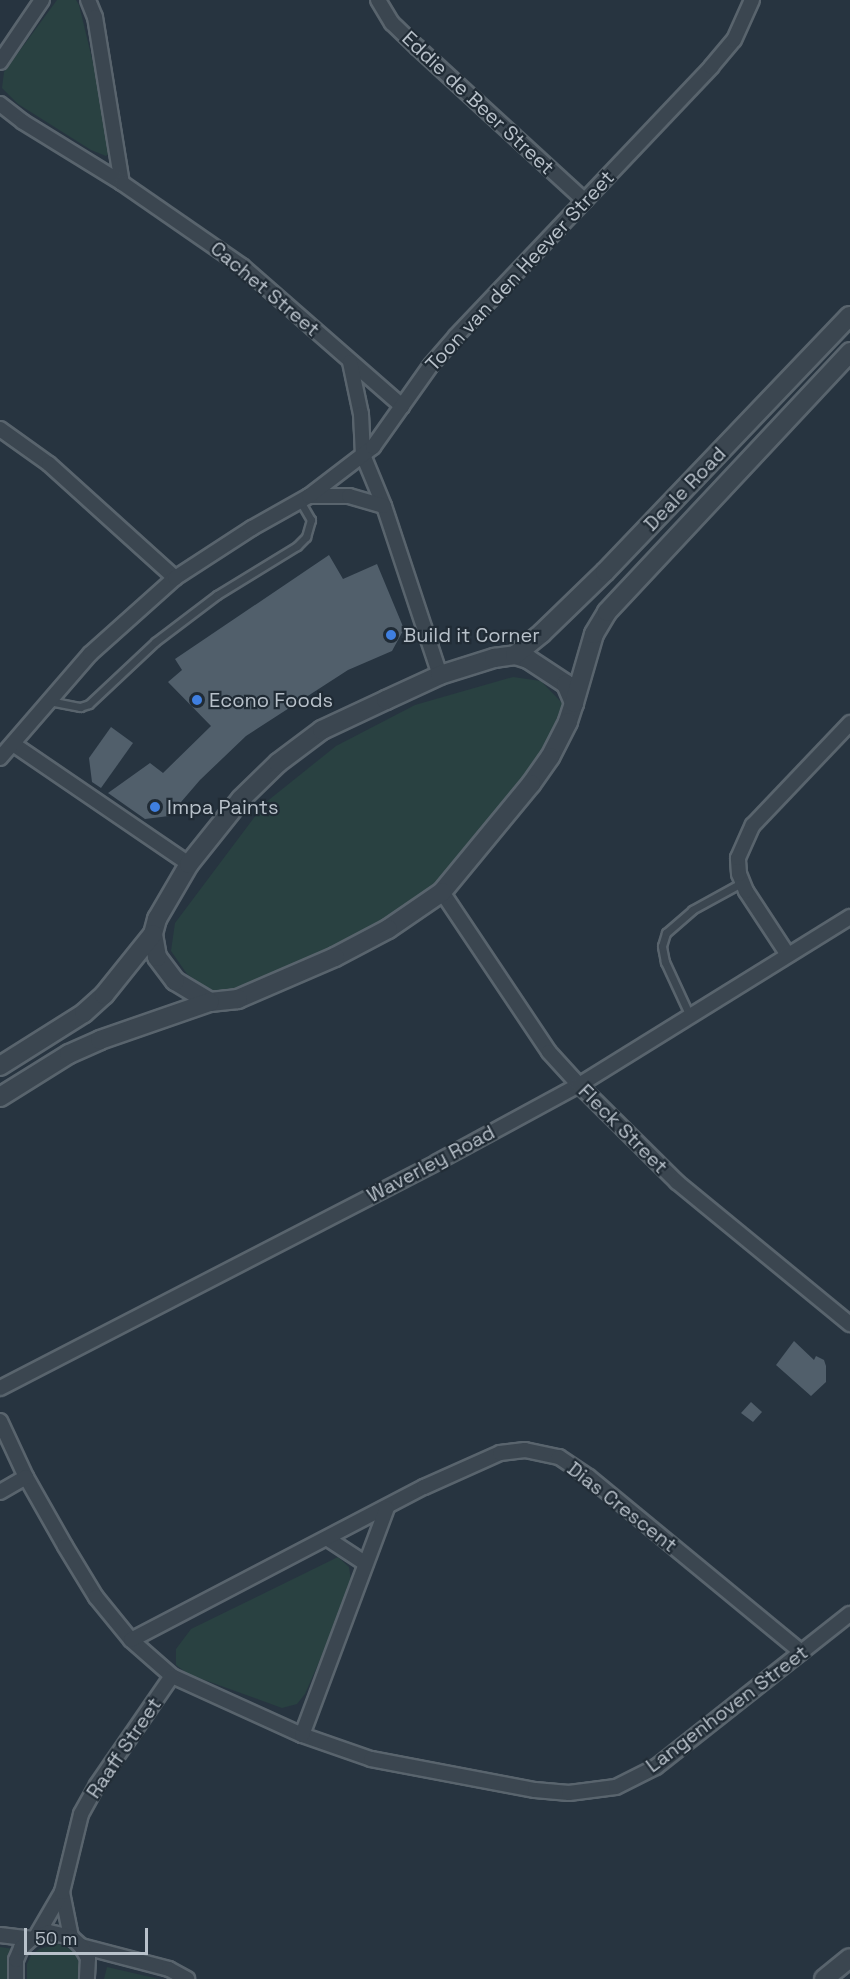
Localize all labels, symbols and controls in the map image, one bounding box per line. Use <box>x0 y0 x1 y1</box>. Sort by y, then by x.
street label: Eddie de Beer Street <box>397 26 559 180</box>
street label: Toon van den Heever Street <box>421 166 619 376</box>
street label: Cachet Street <box>205 236 325 342</box>
street label: Deale Road <box>639 442 731 536</box>
place label: Build it Corner <box>403 623 540 647</box>
marker: Build it Corner <box>384 628 398 642</box>
place label: Econo Foods <box>209 688 333 712</box>
marker: Econo Foods <box>190 693 204 707</box>
place label: Impa Paints <box>167 795 279 819</box>
marker: Impa Paints <box>148 800 162 814</box>
street label: Fleck Street <box>573 1079 673 1179</box>
street label: Waverley Road <box>363 1120 499 1208</box>
street label: Dias Crescent <box>562 1457 682 1557</box>
street label: Langenhoven Street <box>641 1640 813 1778</box>
street label: Raaff Street <box>81 1693 167 1803</box>
scale bar <box>27 1916 152 1954</box>
text: 50 m <box>35 1927 77 1950</box>

